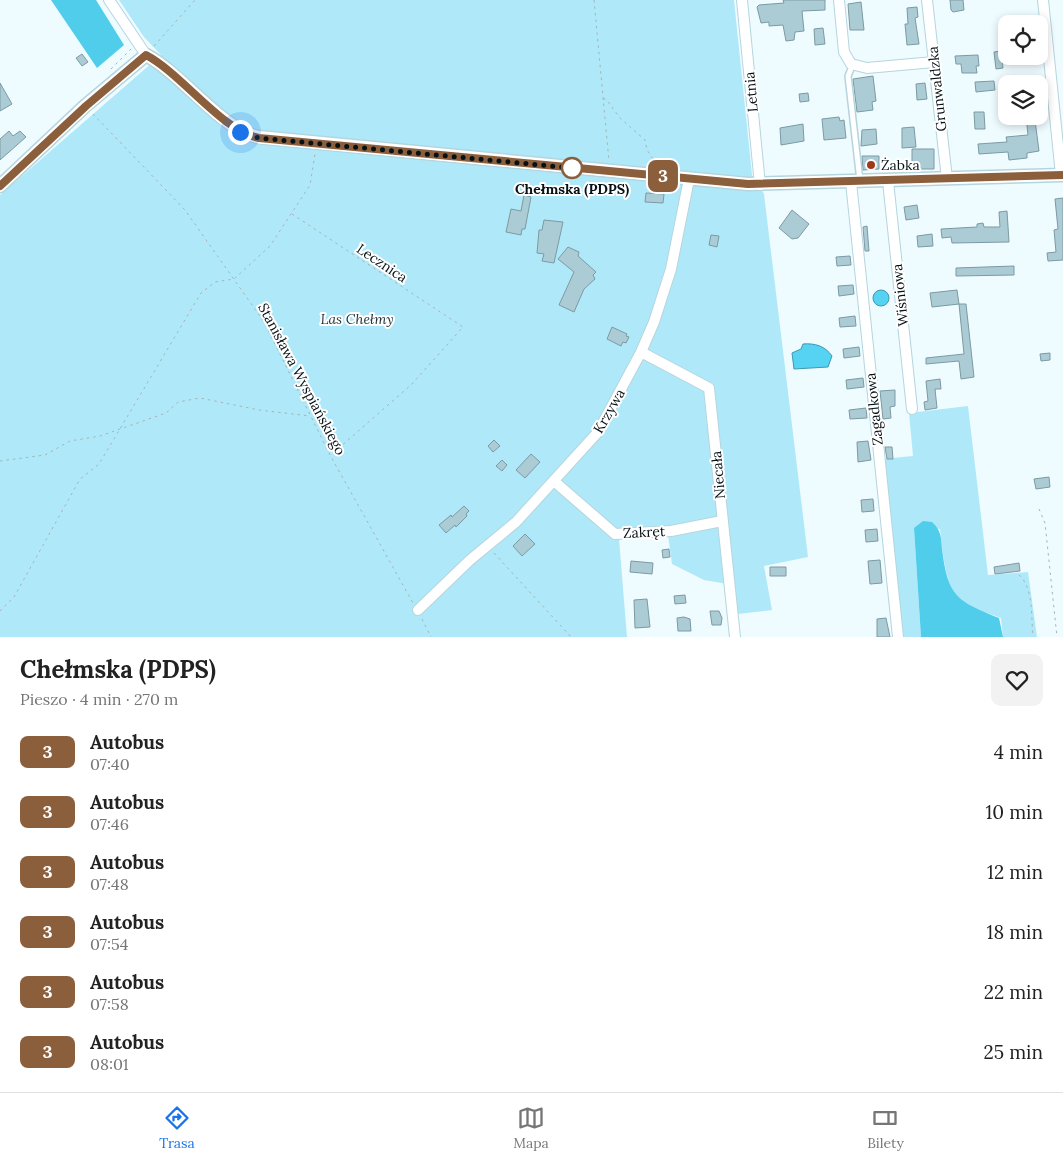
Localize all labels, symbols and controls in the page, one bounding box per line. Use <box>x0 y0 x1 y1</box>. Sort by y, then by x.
map controls <box>998 15 1048 125</box>
button: locate <box>998 15 1048 65</box>
street label: Grunwaldzka <box>924 45 950 133</box>
street label: Letnia <box>740 71 762 113</box>
button: layers <box>998 75 1048 125</box>
your location <box>228 120 253 145</box>
place label: Żabka <box>881 156 920 174</box>
marker: Chełmska (PDPS) <box>561 157 583 179</box>
marker: Żabka <box>865 159 877 171</box>
line badge: 3 <box>647 160 679 192</box>
text: 3 <box>658 164 668 187</box>
place label: Chełmska (PDPS) <box>515 180 629 198</box>
street label: Lecznica <box>353 240 411 286</box>
street label: Wiśniowa <box>888 263 912 327</box>
street label: Stanisława Wyspiańskiego <box>254 300 350 458</box>
park label: Las Chełmy <box>320 310 394 328</box>
street label: Zagadkowa <box>861 372 887 446</box>
street label: Krzywa <box>589 386 629 436</box>
street label: Niecała <box>707 450 729 500</box>
street label: Zakręt <box>622 522 666 542</box>
text: Chełmska (PDPS) <box>20 654 216 685</box>
button: heart <box>991 654 1043 706</box>
text: Pieszo · 4 min · 270 m <box>20 689 178 709</box>
text: Autobus <box>90 730 164 754</box>
text: 3 <box>42 740 53 763</box>
text: 4 min <box>994 740 1043 764</box>
text: 07:40 <box>90 754 130 774</box>
text: Autobus <box>90 790 164 814</box>
text: 3 <box>42 800 53 823</box>
text: 10 min <box>985 800 1043 824</box>
text: 07:46 <box>90 814 129 834</box>
text: Autobus <box>90 850 164 874</box>
text: 3 <box>42 860 53 883</box>
text: 12 min <box>987 860 1043 884</box>
text: 07:48 <box>90 874 129 894</box>
text: Autobus <box>90 910 164 934</box>
text: 3 <box>42 920 53 943</box>
text: 18 min <box>987 920 1043 944</box>
text: 07:54 <box>90 934 128 954</box>
text: Autobus <box>90 970 164 994</box>
text: 3 <box>42 980 53 1003</box>
text: 22 min <box>984 980 1043 1004</box>
text: 07:58 <box>90 994 129 1014</box>
text: Autobus <box>90 1030 164 1054</box>
text: 3 <box>42 1040 53 1063</box>
text: 25 min <box>984 1040 1043 1064</box>
text: 08:01 <box>90 1054 129 1074</box>
tab: Trasa <box>159 1104 195 1152</box>
tab: Mapa <box>513 1104 549 1152</box>
tab: Bilety <box>867 1104 904 1152</box>

